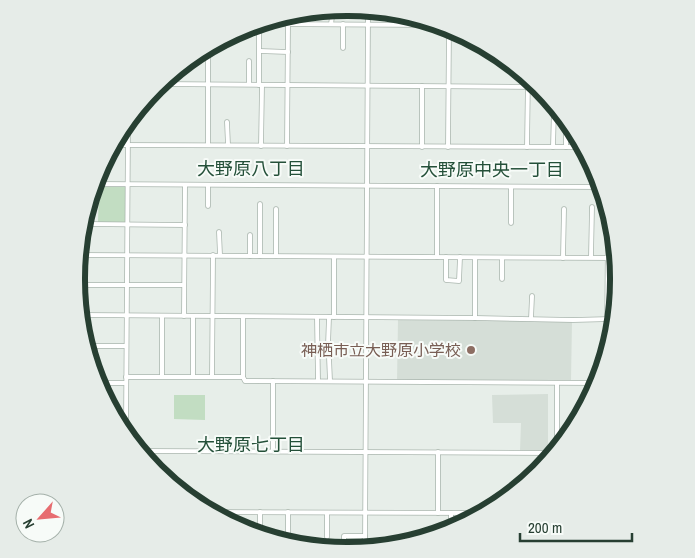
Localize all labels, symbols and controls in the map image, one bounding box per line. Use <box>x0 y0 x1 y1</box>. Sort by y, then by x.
district label: 大野原八丁目 <box>197 156 305 181</box>
district label: 大野原中央一丁目 <box>420 157 564 182</box>
place label: 神栖市立大野原小学校 <box>301 339 461 361</box>
marker: 神栖市立大野原小学校 <box>465 344 477 356</box>
district label: 大野原七丁目 <box>197 432 305 457</box>
north arrow <box>15 493 65 543</box>
scale bar <box>520 510 632 542</box>
text: N <box>19 516 38 532</box>
text: 200 m <box>528 517 562 538</box>

